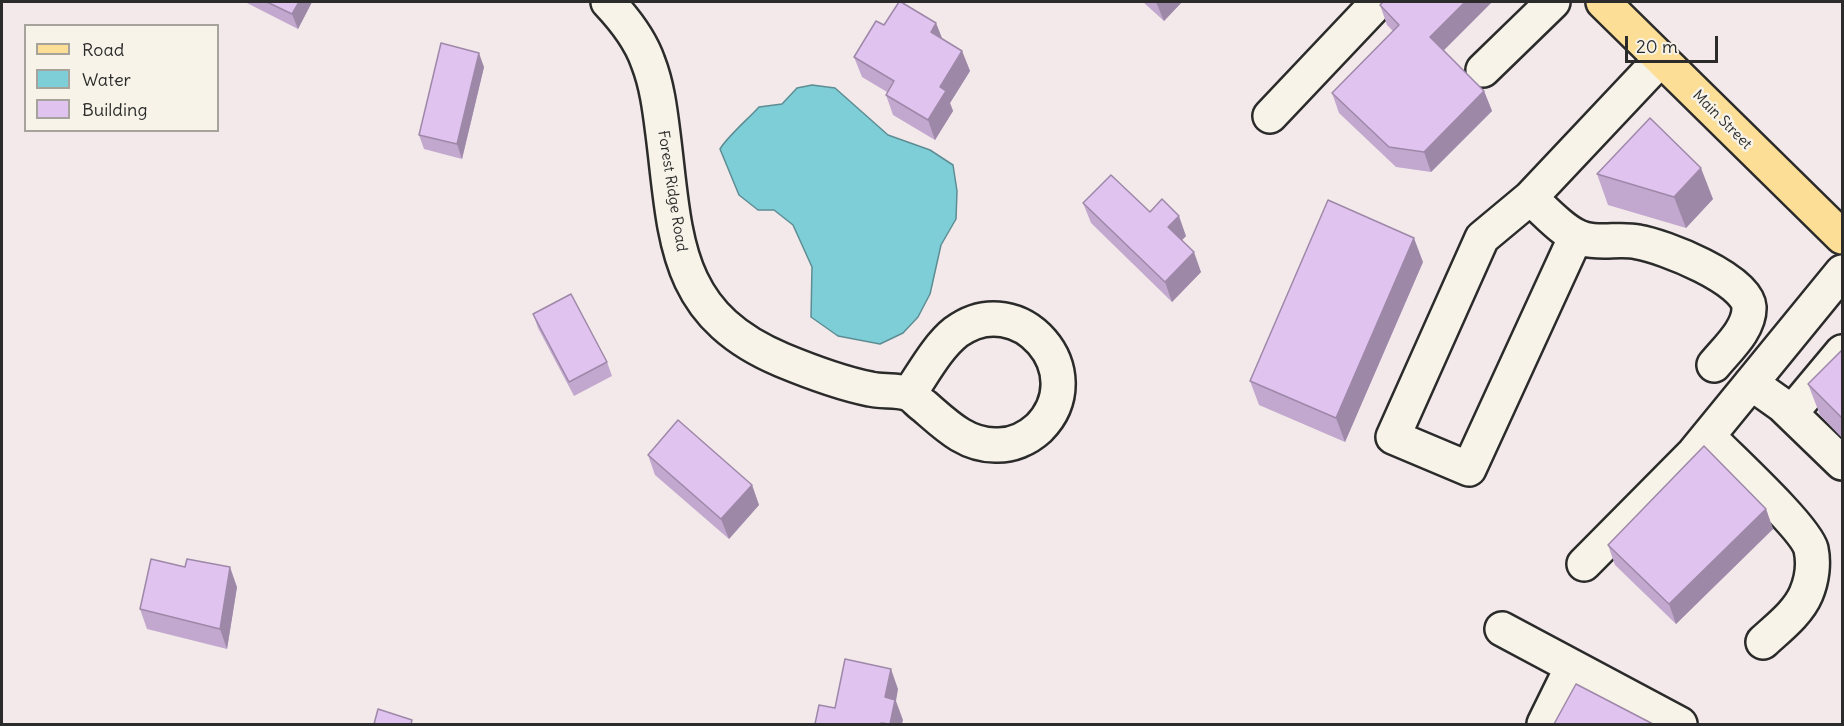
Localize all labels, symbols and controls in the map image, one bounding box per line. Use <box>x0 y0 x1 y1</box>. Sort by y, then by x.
legend <box>24 24 219 132</box>
scale bar <box>1628 24 1721 62</box>
text: 20 m <box>1636 35 1678 58</box>
text: Road <box>82 38 124 61</box>
text: Water <box>82 68 131 91</box>
street label: Main Street <box>1689 87 1755 153</box>
text: Building <box>82 98 147 121</box>
street label: Forest Ridge Road <box>654 129 690 253</box>

